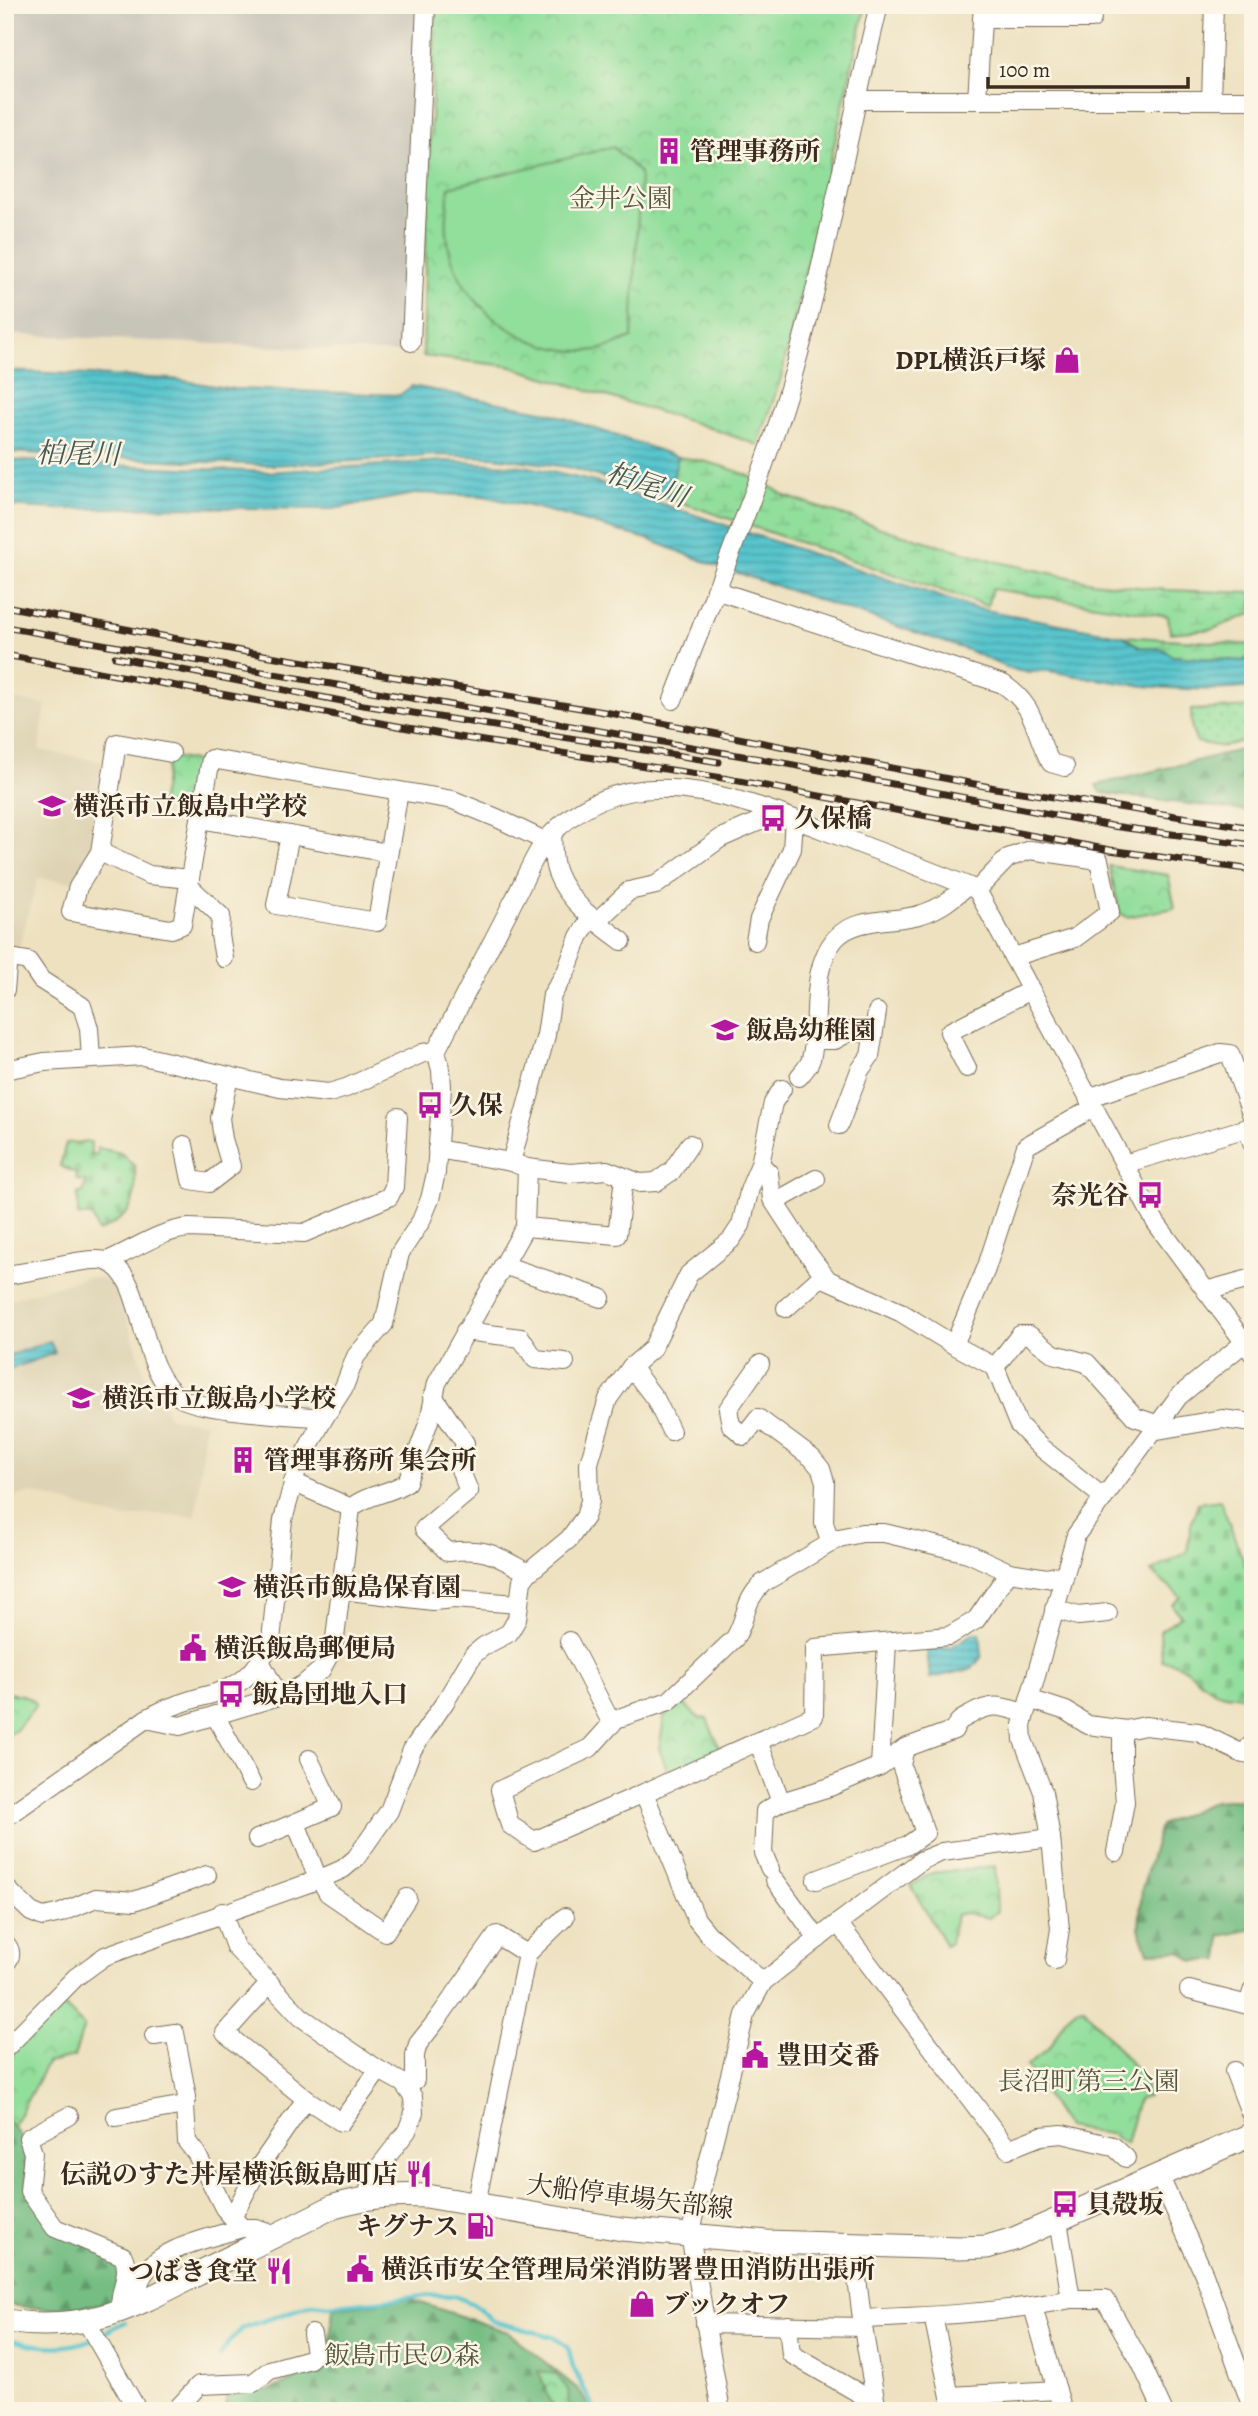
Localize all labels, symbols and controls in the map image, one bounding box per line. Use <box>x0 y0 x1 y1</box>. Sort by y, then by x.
scale bar <box>988 46 1188 90</box>
text: 100 m <box>999 56 1050 84</box>
place label: 管理事務所 <box>690 134 820 169</box>
building icon: 管理事務所 <box>654 136 684 166</box>
park label: 金井公園 <box>569 181 673 216</box>
place label: DPL横浜戸塚 <box>895 343 1046 378</box>
shop icon: DPL横浜戸塚 <box>1052 345 1082 375</box>
water label: 柏尾川 <box>36 434 123 474</box>
water label: 柏尾川 <box>601 453 696 518</box>
place label: 横浜市立飯島中学校 <box>73 789 307 824</box>
school or university icon: 横浜市立飯島中学校 <box>37 791 67 821</box>
place label: 久保橋 <box>794 801 872 836</box>
bus stop icon: 久保橋 <box>758 803 788 833</box>
place label: 飯島幼稚園 <box>746 1013 876 1048</box>
school or university icon: 飯島幼稚園 <box>710 1015 740 1045</box>
place label: 久保 <box>451 1088 503 1123</box>
bus stop icon: 久保 <box>415 1090 445 1120</box>
place label: 奈光谷 <box>1051 1178 1129 1213</box>
bus stop icon: 奈光谷 <box>1135 1180 1165 1210</box>
place label: 横浜市立飯島小学校 <box>102 1381 336 1416</box>
school or university icon: 横浜市立飯島小学校 <box>66 1383 96 1413</box>
place label: 管理事務所 集会所 <box>264 1443 477 1478</box>
building icon: 管理事務所 集会所 <box>228 1445 258 1475</box>
place label: 横浜市飯島保育園 <box>253 1570 461 1605</box>
school or university icon: 横浜市飯島保育園 <box>217 1572 247 1602</box>
place label: 横浜飯島郵便局 <box>214 1631 396 1666</box>
public building icon: 横浜飯島郵便局 <box>178 1633 208 1663</box>
place label: 飯島団地入口 <box>252 1677 408 1712</box>
bus stop icon: 飯島団地入口 <box>216 1679 246 1709</box>
place label: 豊田交番 <box>776 2038 880 2073</box>
public building icon: 豊田交番 <box>740 2040 770 2070</box>
park label: 長沼町第三公園 <box>998 2064 1180 2099</box>
place label: 伝説のすた丼屋横浜飯島町店 <box>60 2157 398 2192</box>
restaurant icon: 伝説のすた丼屋横浜飯島町店 <box>404 2159 434 2189</box>
street label: 大船停車場矢部線 <box>525 2167 735 2227</box>
place label: 貝殻坂 <box>1086 2187 1164 2222</box>
bus stop icon: 貝殻坂 <box>1050 2189 1080 2219</box>
place label: キグナス <box>356 2209 459 2244</box>
fuel station icon: キグナス <box>465 2211 495 2241</box>
place label: 横浜市安全管理局栄消防署豊田消防出張所 <box>381 2252 875 2287</box>
place label: つばき食堂 <box>128 2254 258 2289</box>
public building icon: 横浜市安全管理局栄消防署豊田消防出張所 <box>345 2254 375 2284</box>
restaurant icon: つばき食堂 <box>264 2256 294 2286</box>
place label: ブックオフ <box>663 2287 790 2322</box>
shop icon: ブックオフ <box>627 2289 657 2319</box>
park label: 飯島市民の森 <box>324 2338 480 2373</box>

